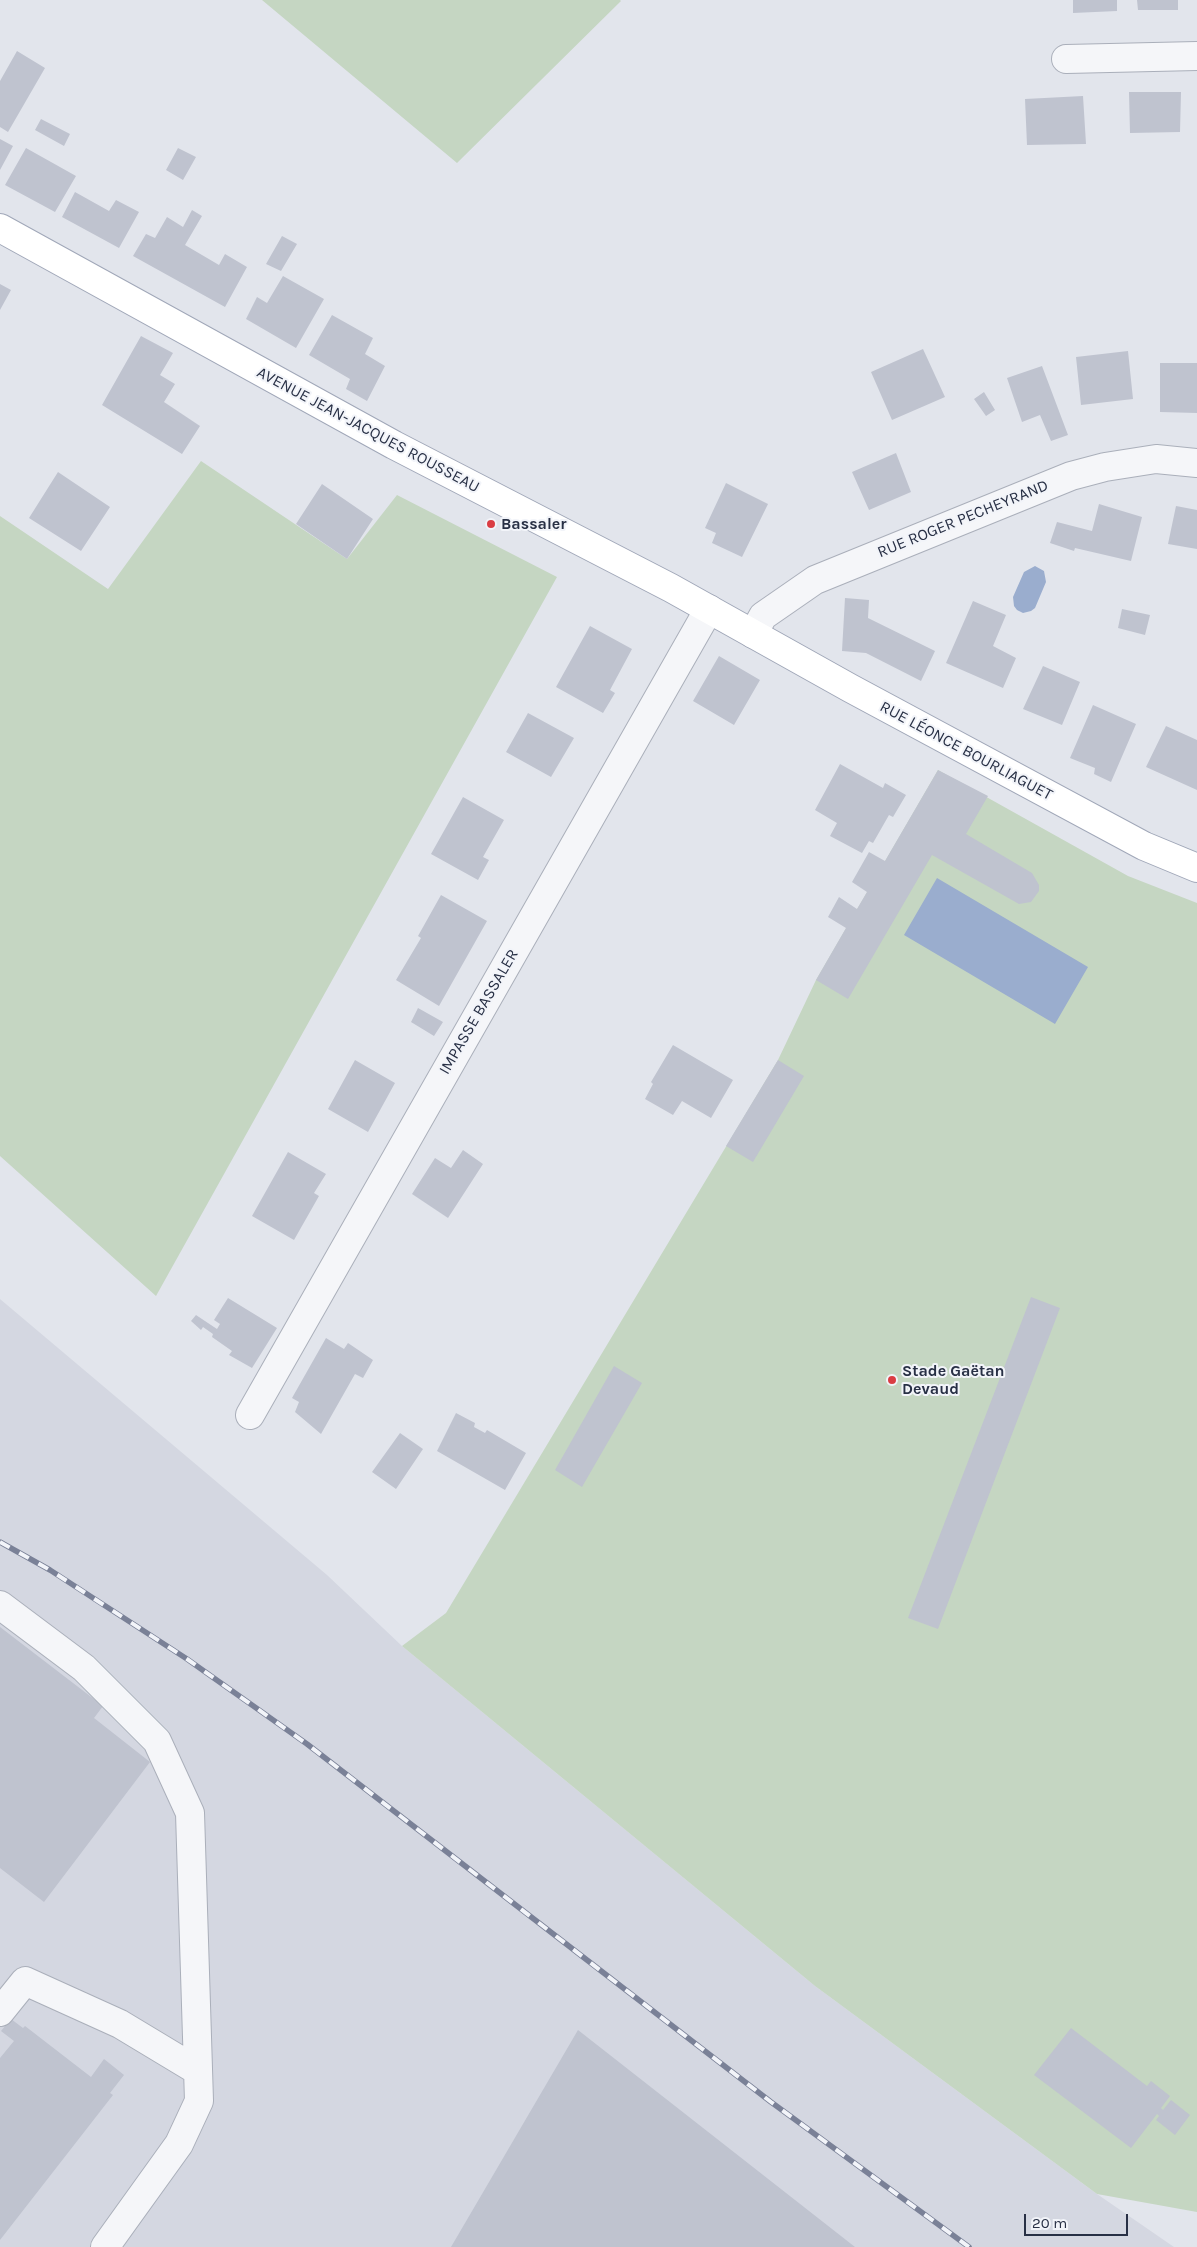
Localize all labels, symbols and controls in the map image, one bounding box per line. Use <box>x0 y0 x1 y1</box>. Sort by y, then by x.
street label: AVENUE JEAN-JACQUES ROUSSEAU <box>253 363 483 497</box>
street label: RUE ROGER PECHEYRAND <box>875 476 1051 562</box>
place label: Bassaler <box>501 514 567 534</box>
marker: Bassaler <box>485 518 497 530</box>
street label: RUE LÉONCE BOURLIAGUET <box>876 697 1056 805</box>
street label: IMPASSE BASSALER <box>435 946 523 1078</box>
place label: Stade Gaëtan Devaud <box>902 1361 1005 1399</box>
marker: Stade Gaëtan Devaud <box>886 1374 898 1386</box>
scale bar <box>1027 2204 1131 2236</box>
text: 20 m <box>1032 2214 1067 2232</box>

